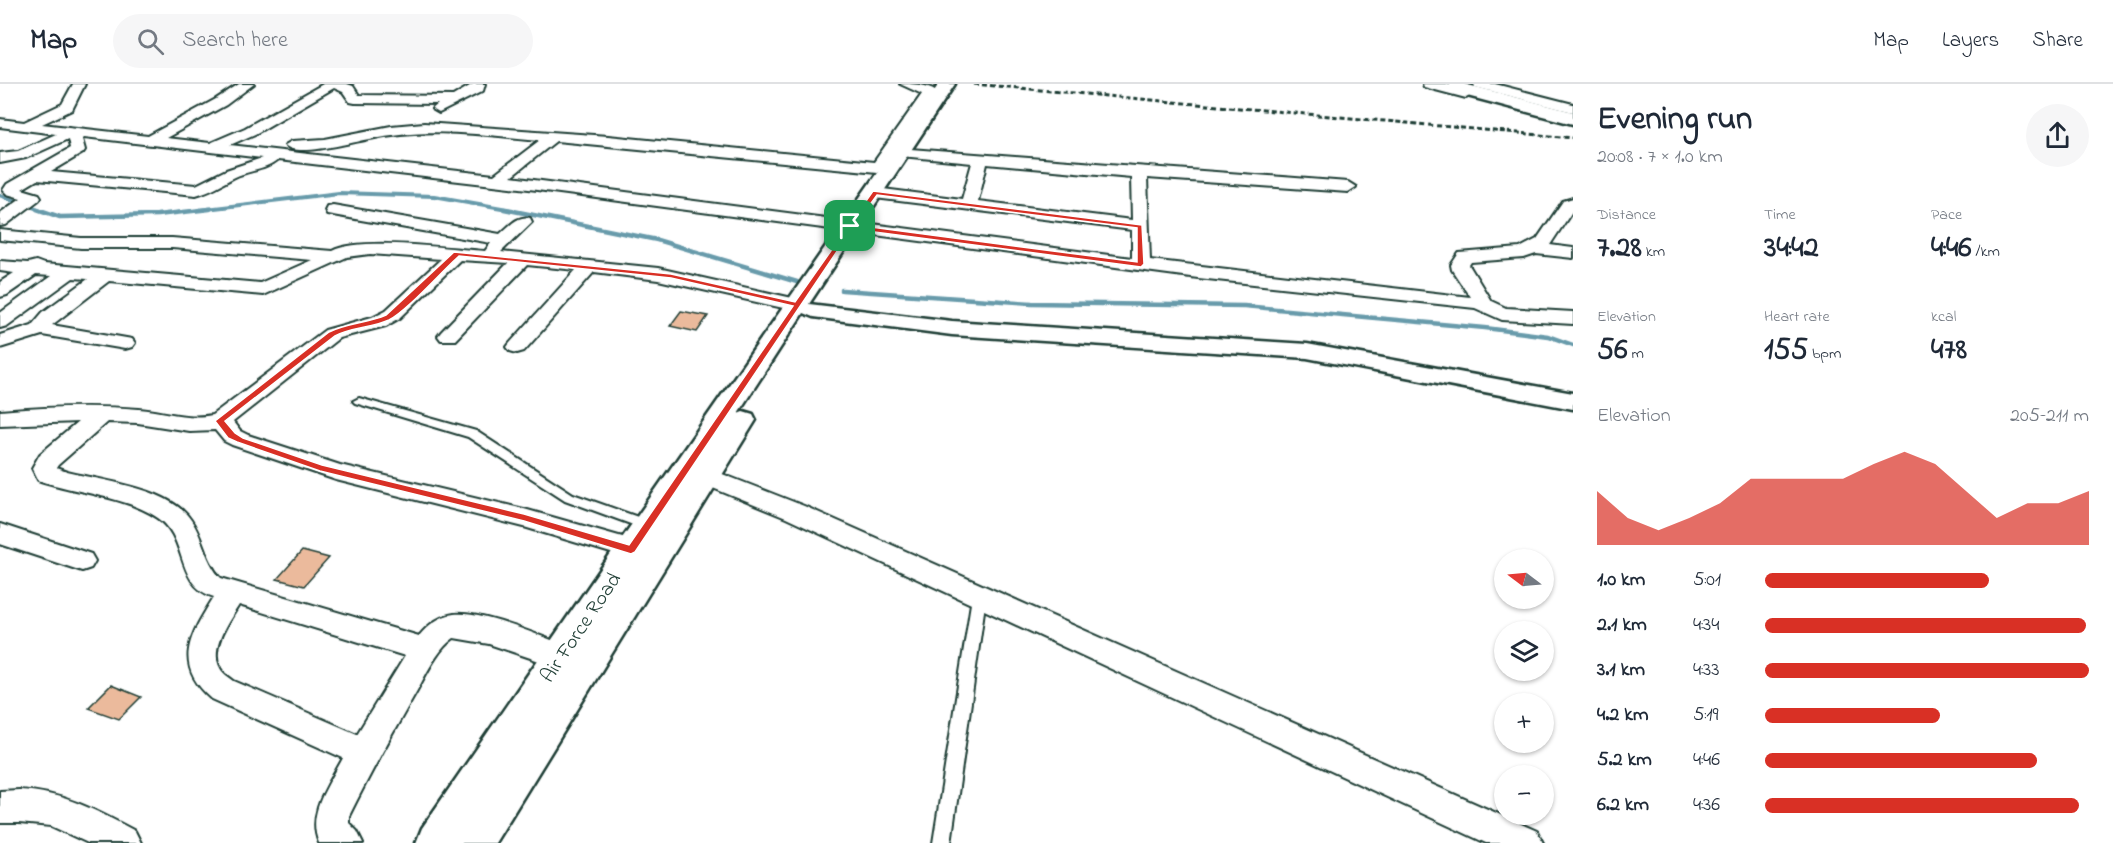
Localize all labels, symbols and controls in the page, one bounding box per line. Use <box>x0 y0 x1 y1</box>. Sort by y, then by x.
search box <box>113 14 533 68</box>
text: Map <box>30 21 77 62</box>
icon: search <box>134 25 167 58</box>
text: Search here <box>182 25 288 57</box>
text: Map <box>1873 26 1909 56</box>
text: Layers <box>1942 26 1999 56</box>
text: Share <box>2032 26 2083 56</box>
text: Evening run <box>1597 96 1752 144</box>
button: share <box>2026 104 2089 167</box>
text: 20:08 · 7 × 1.0 km <box>1597 143 1723 172</box>
pin <box>824 200 875 251</box>
text: Distance <box>1597 203 1656 227</box>
text: Time <box>1764 203 1796 227</box>
text: Pace <box>1931 203 1962 227</box>
icon: arrive <box>833 209 866 242</box>
text: 7.28 <box>1597 227 1642 271</box>
text: 34:42 <box>1764 227 1819 271</box>
text: 4:46 <box>1931 227 1971 271</box>
text: km <box>1642 240 1665 264</box>
text: /km <box>1971 240 2000 264</box>
text: Elevation <box>1597 305 1656 329</box>
text: Heart rate <box>1764 305 1830 329</box>
text: kcal <box>1931 305 1956 329</box>
text: 56 <box>1597 329 1627 373</box>
text: 155 <box>1764 329 1808 373</box>
text: 478 <box>1931 329 1967 373</box>
text: m <box>1627 342 1644 366</box>
text: bpm <box>1808 342 1841 366</box>
text: Elevation <box>1597 402 1671 431</box>
text: 205–211 m <box>2010 402 2089 431</box>
north arrow <box>1494 549 1554 609</box>
map controls <box>1494 549 1554 825</box>
text: 1.0 km <box>1597 566 1645 595</box>
text: 5:01 <box>1693 566 1721 595</box>
street label: Air Force Road <box>534 567 630 689</box>
text: 2.1 km <box>1597 611 1647 640</box>
text: 4:34 <box>1693 611 1719 640</box>
button: layers <box>1494 621 1554 681</box>
text: 3.1 km <box>1597 656 1645 685</box>
text: 4:33 <box>1693 656 1719 685</box>
button: + <box>1494 693 1554 753</box>
text: 4.2 km <box>1597 701 1649 730</box>
text: 5:19 <box>1693 701 1719 730</box>
text: 5.2 km <box>1597 746 1652 775</box>
text: 4:46 <box>1693 746 1720 775</box>
button: − <box>1494 765 1554 825</box>
text: 6.2 km <box>1597 791 1649 820</box>
text: 4:36 <box>1693 791 1720 820</box>

